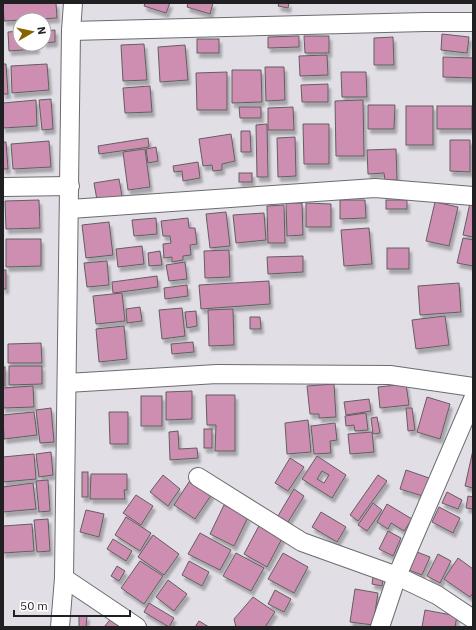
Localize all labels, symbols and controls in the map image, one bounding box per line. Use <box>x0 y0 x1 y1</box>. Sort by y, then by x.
north arrow <box>12 12 52 52</box>
text: N <box>34 25 49 35</box>
scale bar <box>14 592 130 618</box>
text: 50 m <box>20 598 48 613</box>

